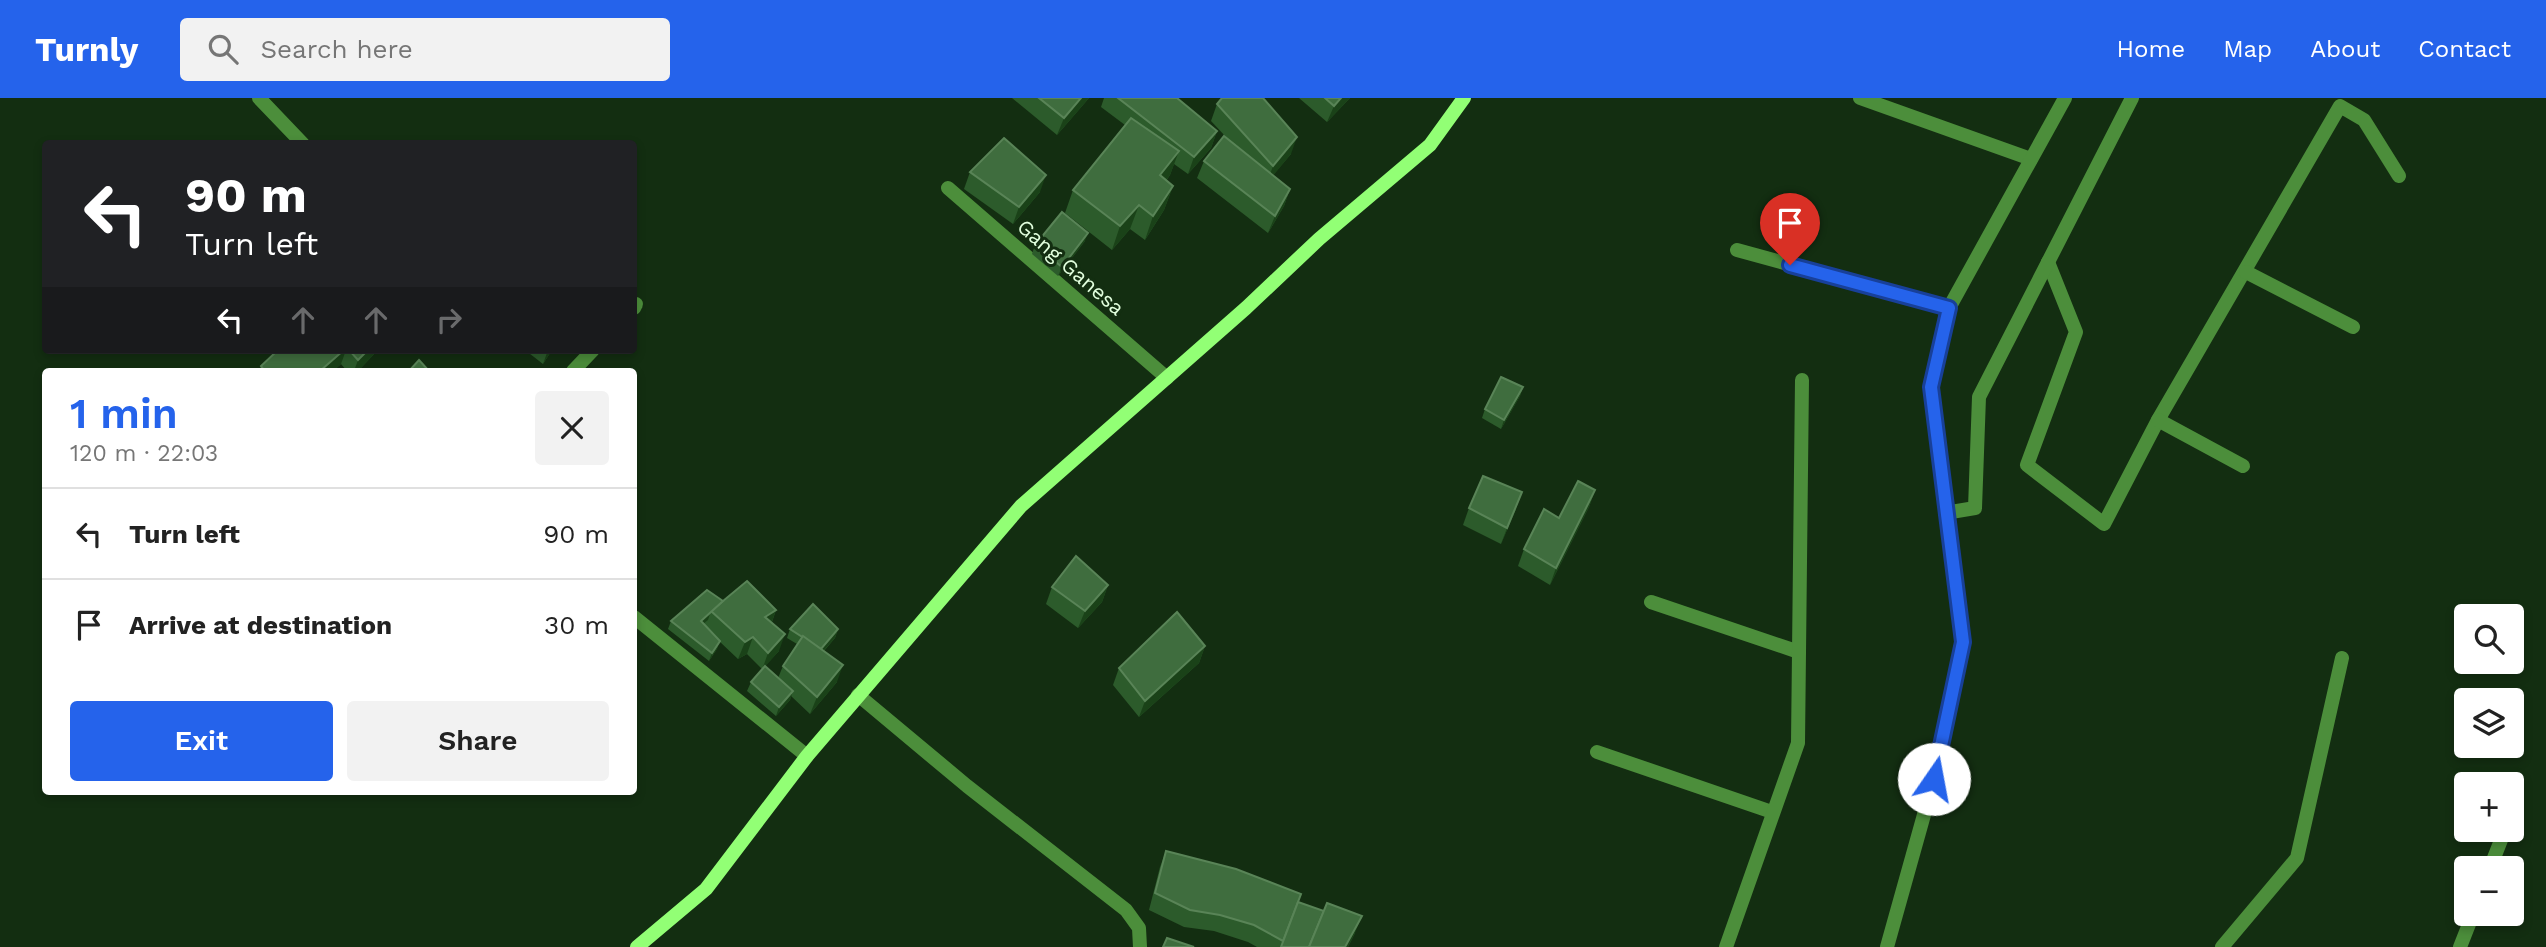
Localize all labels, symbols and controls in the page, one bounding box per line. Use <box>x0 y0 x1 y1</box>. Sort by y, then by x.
search box <box>180 18 670 81</box>
text: Turnly <box>35 30 138 69</box>
icon: search <box>204 30 242 68</box>
text: Search here <box>260 34 413 64</box>
text: Home <box>2117 35 2185 63</box>
text: Map <box>2223 35 2272 63</box>
text: About <box>2310 35 2380 63</box>
text: Contact <box>2418 35 2511 63</box>
text: 90 m <box>185 166 307 224</box>
icon: left <box>70 168 161 259</box>
pin <box>1760 193 1820 265</box>
icon: arrive <box>1771 204 1809 242</box>
street label: Gang Ganesa <box>1012 214 1130 320</box>
text: Turn left <box>185 225 318 263</box>
icon: left <box>211 301 249 339</box>
icon: ahead <box>284 301 322 339</box>
icon: ahead <box>357 301 395 339</box>
icon: right <box>430 301 468 339</box>
text: 1 min <box>70 389 178 438</box>
button: close <box>535 391 609 465</box>
text: 120 m · 22:03 <box>70 440 218 467</box>
icon: left <box>70 515 108 553</box>
text: Turn left <box>129 519 240 549</box>
text: 90 m <box>543 519 609 549</box>
map controls <box>2454 604 2524 926</box>
button: search <box>2454 604 2524 674</box>
icon: arrive <box>70 606 108 644</box>
text: Arrive at destination <box>129 610 392 640</box>
text: 30 m <box>544 610 609 640</box>
button: layers <box>2454 688 2524 758</box>
button: Exit <box>70 701 333 781</box>
button: Share <box>347 701 609 781</box>
position arrow <box>1897 742 1971 816</box>
button: + <box>2454 772 2524 842</box>
button: − <box>2454 856 2524 926</box>

